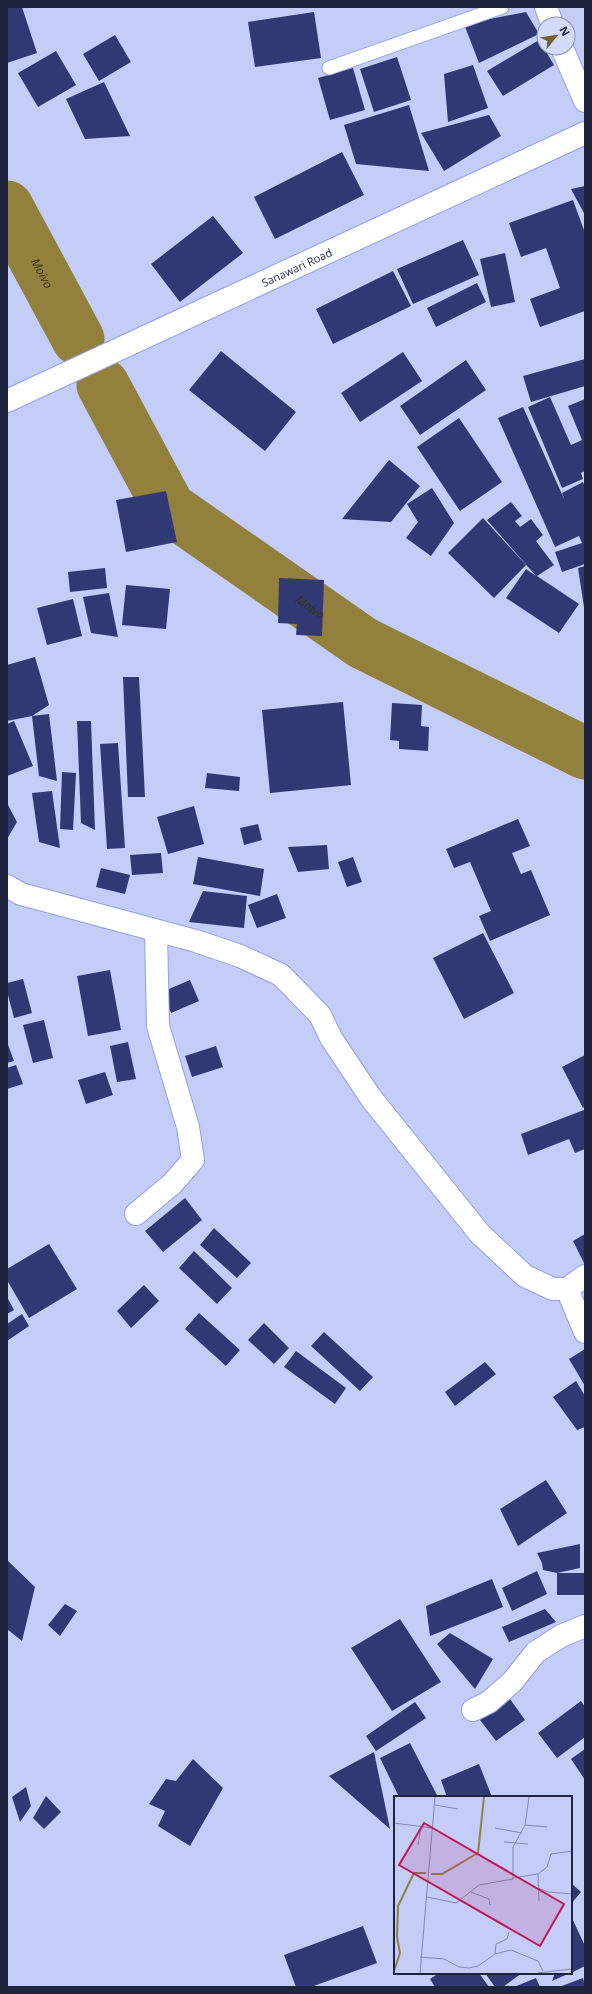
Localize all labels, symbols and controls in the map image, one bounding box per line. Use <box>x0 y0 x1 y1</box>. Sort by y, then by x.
north arrow <box>536 16 576 56</box>
text: N <box>556 23 574 38</box>
street label: Sanawari Road <box>259 244 334 290</box>
water label: Moivo <box>27 255 58 291</box>
water label: Moivo <box>292 590 329 623</box>
inset map <box>394 1796 572 1974</box>

